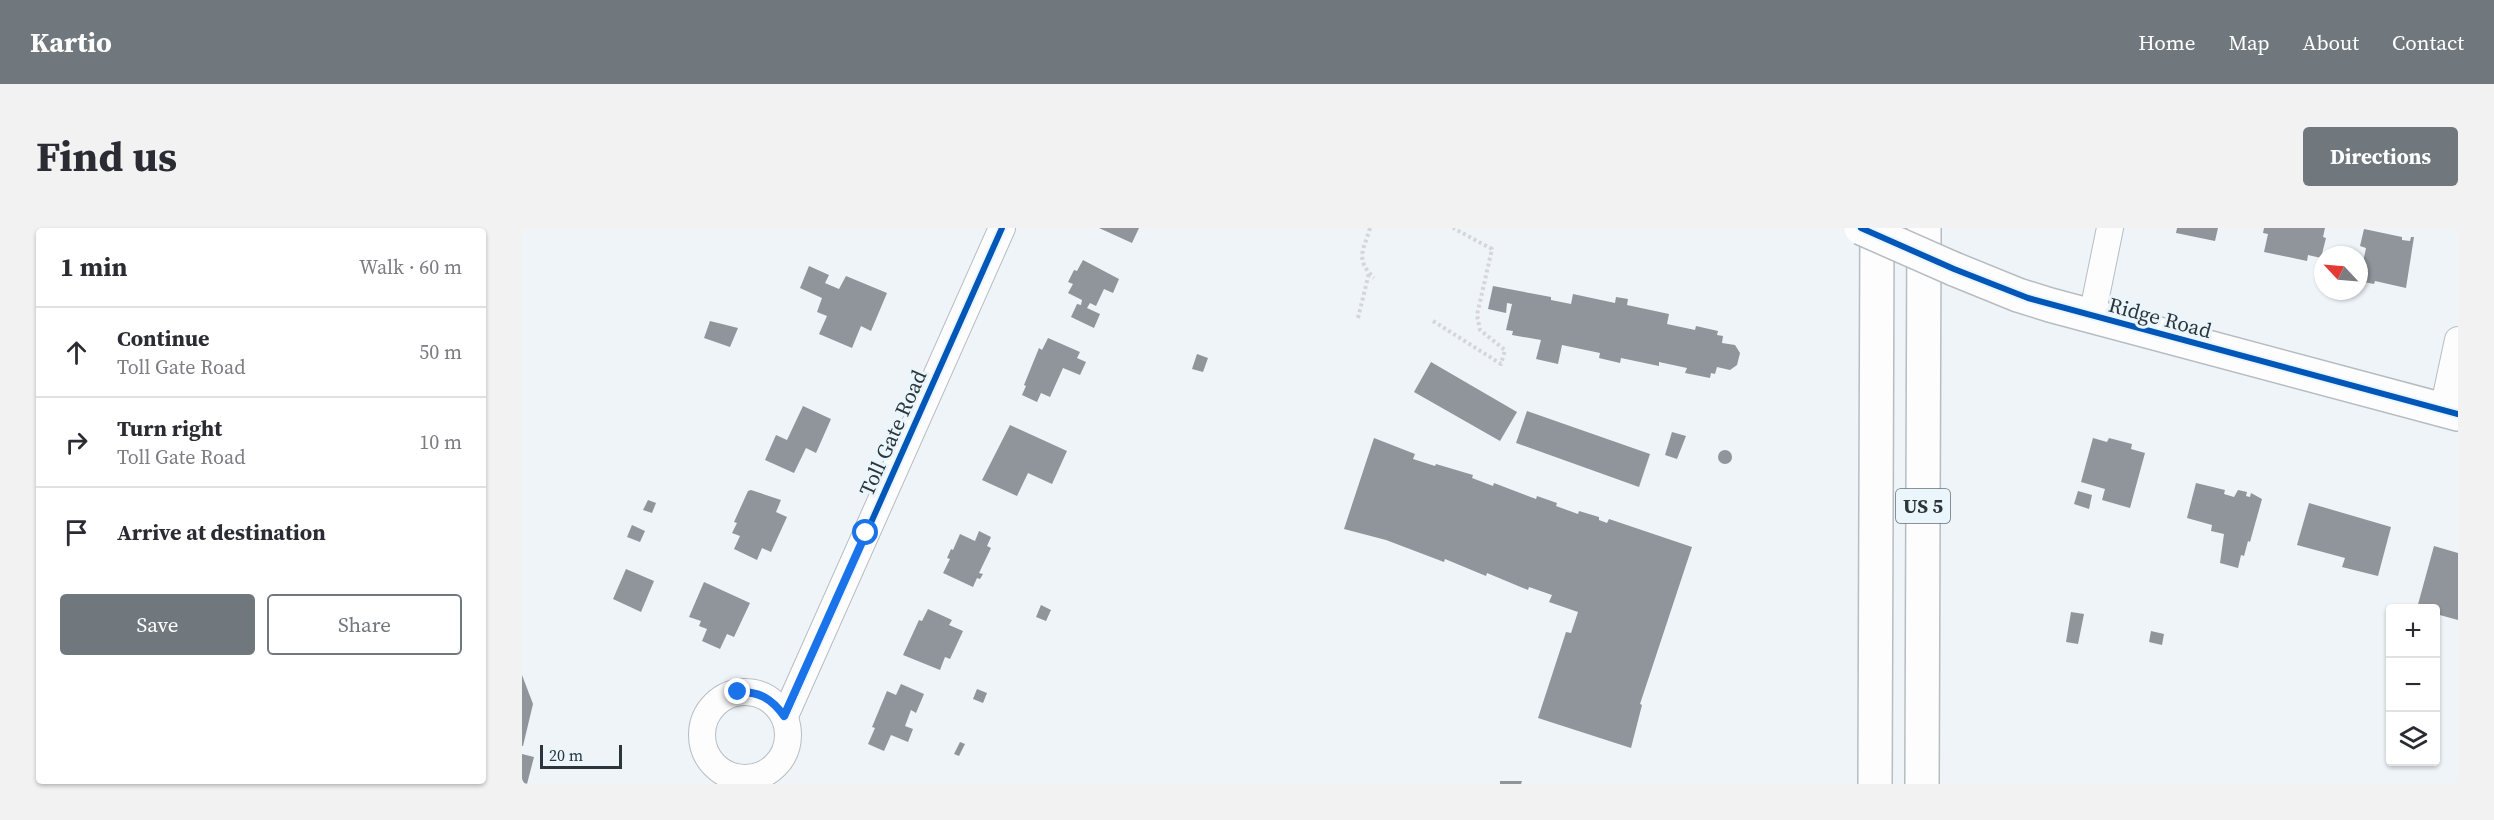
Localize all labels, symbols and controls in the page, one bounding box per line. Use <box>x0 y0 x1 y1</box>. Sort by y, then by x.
text: Kartio <box>30 23 112 61</box>
text: Home <box>2138 28 2196 57</box>
text: Map <box>2229 28 2270 57</box>
text: About <box>2303 28 2359 57</box>
text: Contact <box>2392 28 2464 57</box>
text: Find us <box>36 127 177 185</box>
button: Directions <box>2303 127 2458 186</box>
north arrow <box>2314 246 2368 300</box>
text: 1 min <box>60 249 127 285</box>
text: Walk · 60 m <box>359 253 462 281</box>
street label: Ridge Road <box>2105 290 2215 345</box>
text: Continue <box>117 323 210 353</box>
icon: ahead <box>60 336 93 369</box>
text: 50 m <box>419 338 462 366</box>
text: Toll Gate Road <box>117 353 246 381</box>
street label: Toll Gate Road <box>852 365 933 500</box>
text: Turn right <box>117 413 222 443</box>
icon: right <box>60 426 93 459</box>
text: 10 m <box>419 428 462 456</box>
text: Toll Gate Road <box>117 443 246 471</box>
road number: US 5 <box>1896 489 1950 523</box>
icon: arrive <box>60 516 93 549</box>
text: Arrive at destination <box>117 517 326 547</box>
route start <box>852 519 878 545</box>
button: Save <box>60 594 255 655</box>
button: Share <box>267 594 462 655</box>
map controls <box>2386 604 2440 766</box>
button: + <box>2386 604 2440 658</box>
button: − <box>2386 658 2440 712</box>
route end <box>724 678 750 704</box>
button: layers <box>2386 712 2440 766</box>
scale bar <box>540 742 622 770</box>
text: 20 m <box>549 744 583 766</box>

